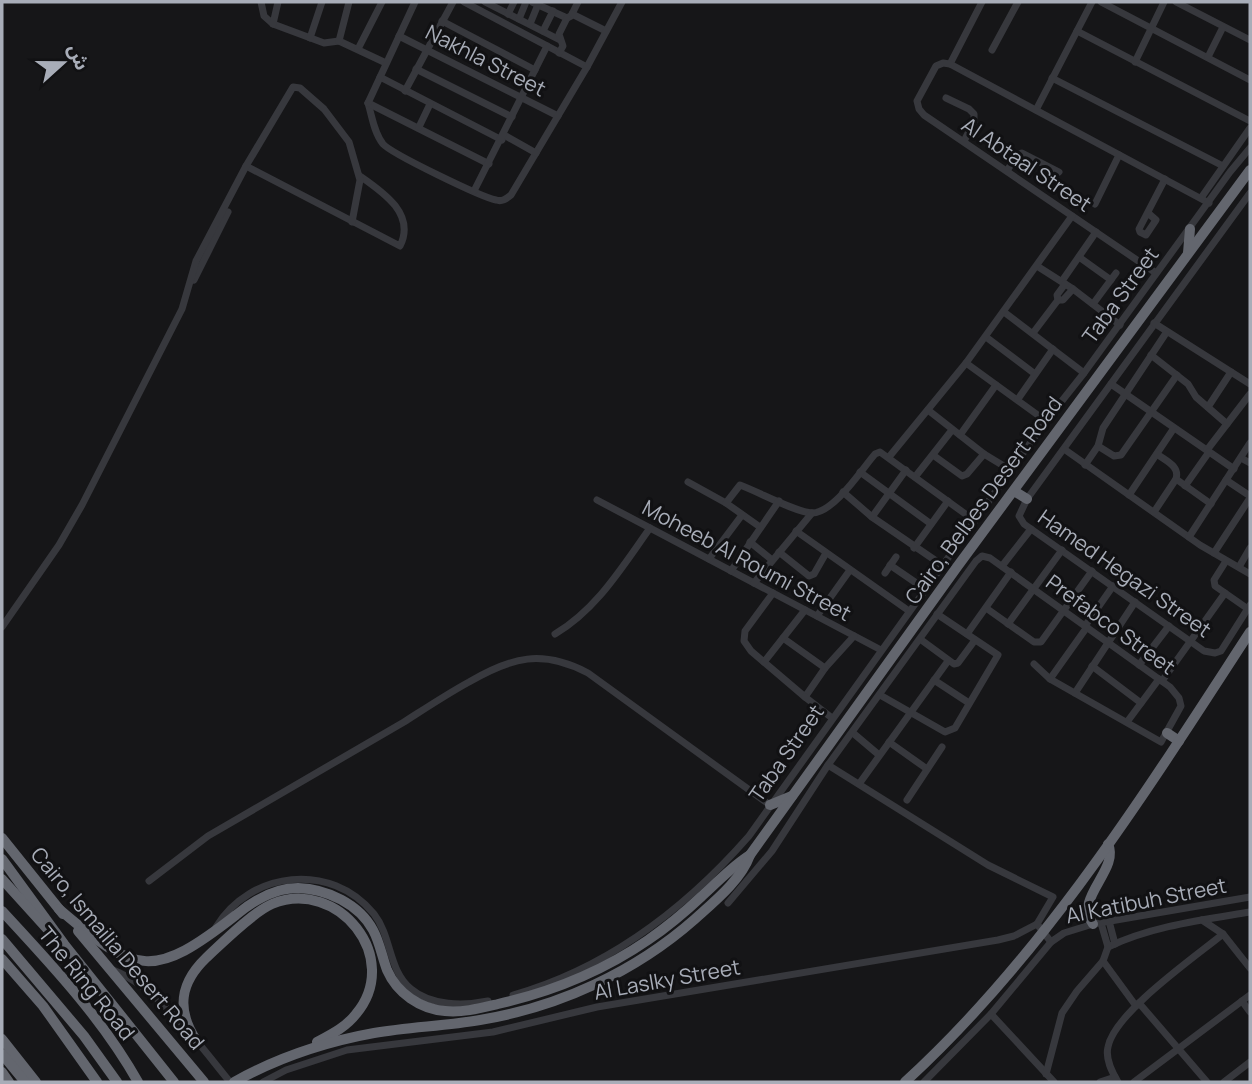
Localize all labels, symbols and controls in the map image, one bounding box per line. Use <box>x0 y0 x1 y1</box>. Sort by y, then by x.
street label: Nakhla Street <box>421 18 551 102</box>
north arrow <box>28 28 98 98</box>
text: ش <box>62 40 96 74</box>
street label: Al Abtaal Street <box>957 110 1097 218</box>
street label: Taba Street <box>1076 241 1164 349</box>
street label: Cairo, Belbes Desert Road <box>898 391 1068 609</box>
street label: Moheeb Al Roumi Street <box>638 493 856 627</box>
street label: Hamed Hegazi Street <box>1033 503 1217 643</box>
street label: Prefabco Street <box>1041 568 1181 680</box>
street label: Taba Street <box>742 699 830 807</box>
street label: Cairo, Ismailia Desert Road <box>25 841 211 1055</box>
street label: Al Katibuh Street <box>1063 871 1229 929</box>
street label: The Ring Road <box>33 920 141 1046</box>
street label: Al Laslky Street <box>592 952 742 1006</box>

